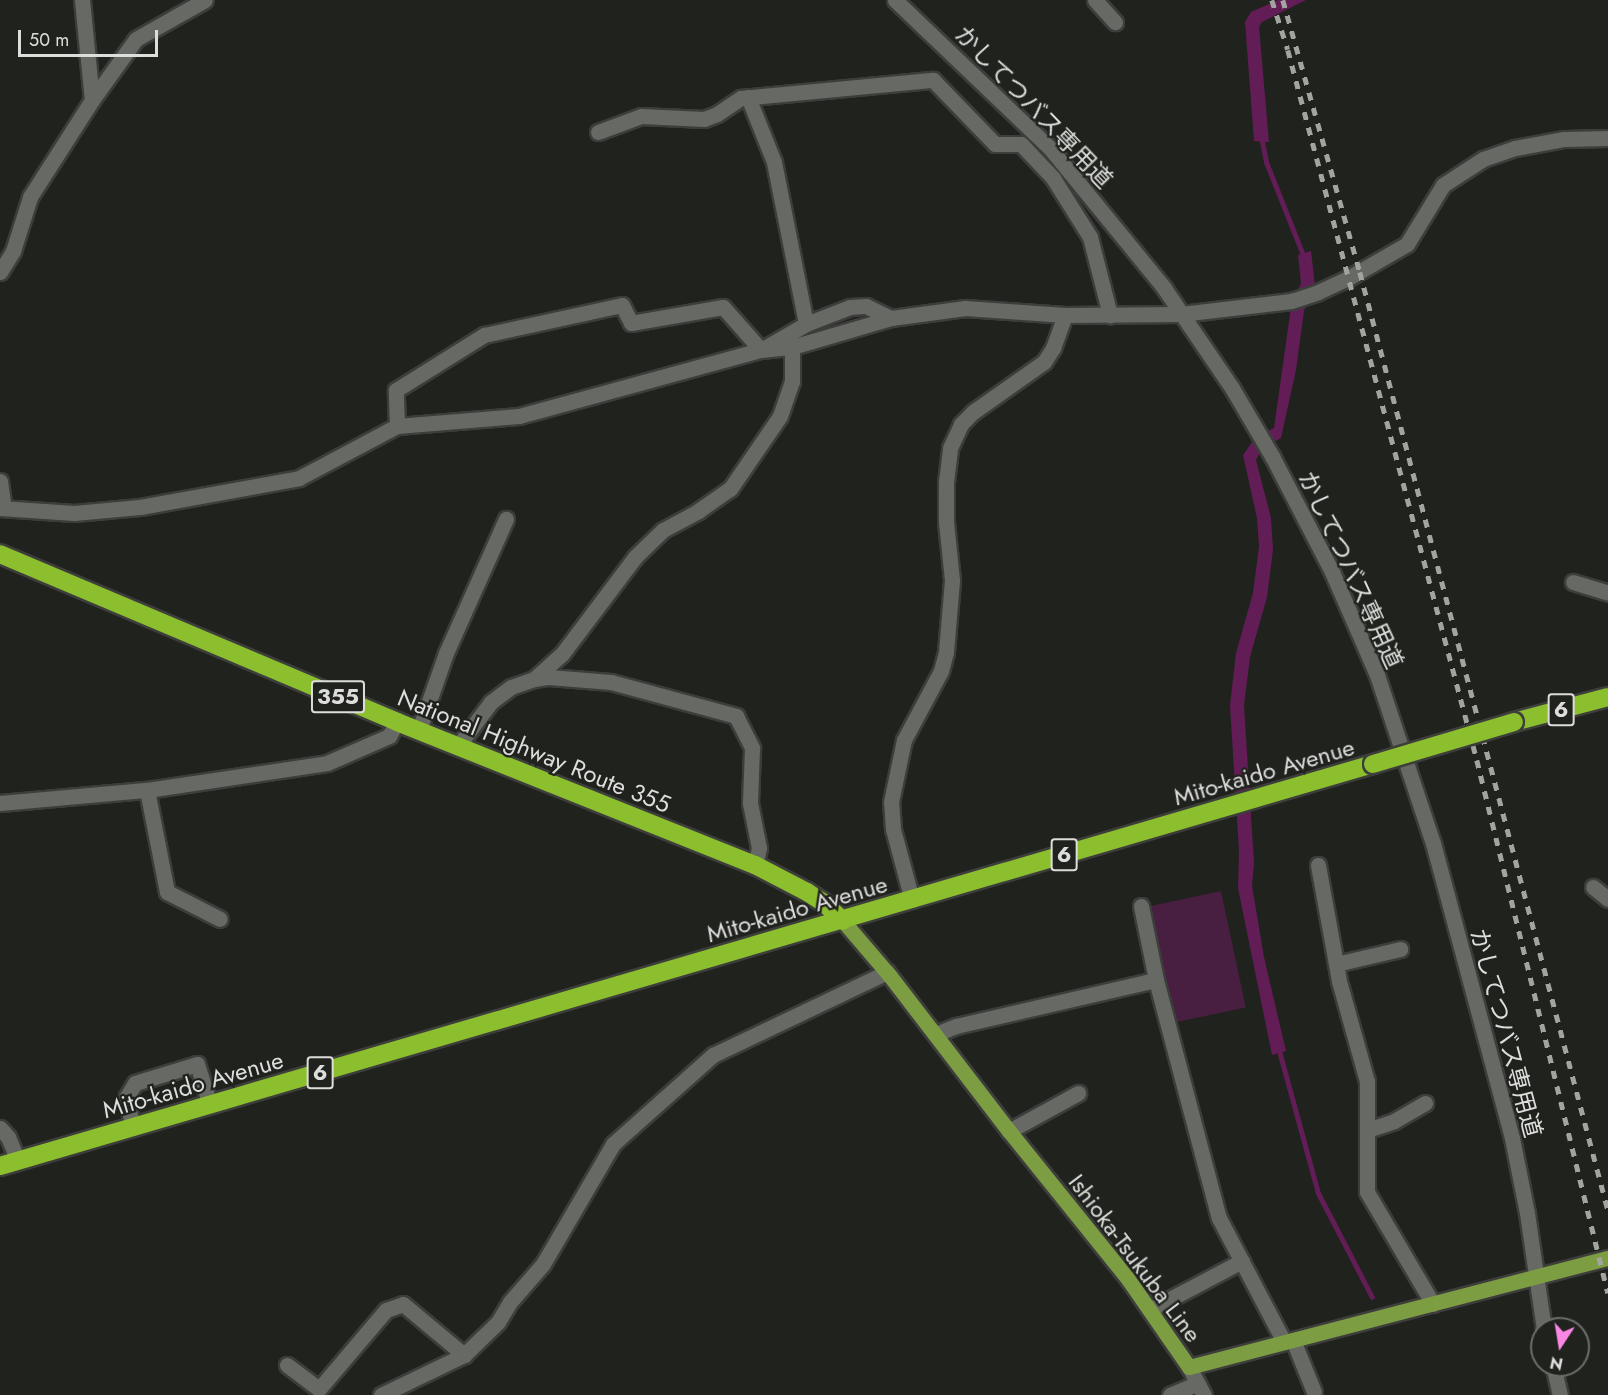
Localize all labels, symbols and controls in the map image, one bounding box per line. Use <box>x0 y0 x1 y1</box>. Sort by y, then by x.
scale bar <box>21 18 160 56</box>
street label: かしてつバス専用道 <box>949 19 1119 195</box>
text: 50 m <box>29 27 69 53</box>
street label: かしてつバス専用道 <box>1292 466 1410 674</box>
road number: 355 <box>310 678 366 716</box>
street label: National Highway Route 355 <box>393 683 675 819</box>
road number: 6 <box>1548 691 1574 729</box>
street label: Mito-kaido Avenue <box>1170 732 1358 812</box>
road number: 6 <box>1050 836 1078 874</box>
street label: Mito-kaido Avenue <box>703 869 891 949</box>
street label: かしてつバス専用道 <box>1464 925 1548 1141</box>
street label: Mito-kaido Avenue <box>99 1045 287 1125</box>
road number: 6 <box>306 1054 334 1092</box>
street label: Ishioka-Tsukuba Line <box>1062 1168 1208 1348</box>
north arrow <box>1530 1317 1590 1377</box>
text: N <box>1548 1351 1565 1376</box>

